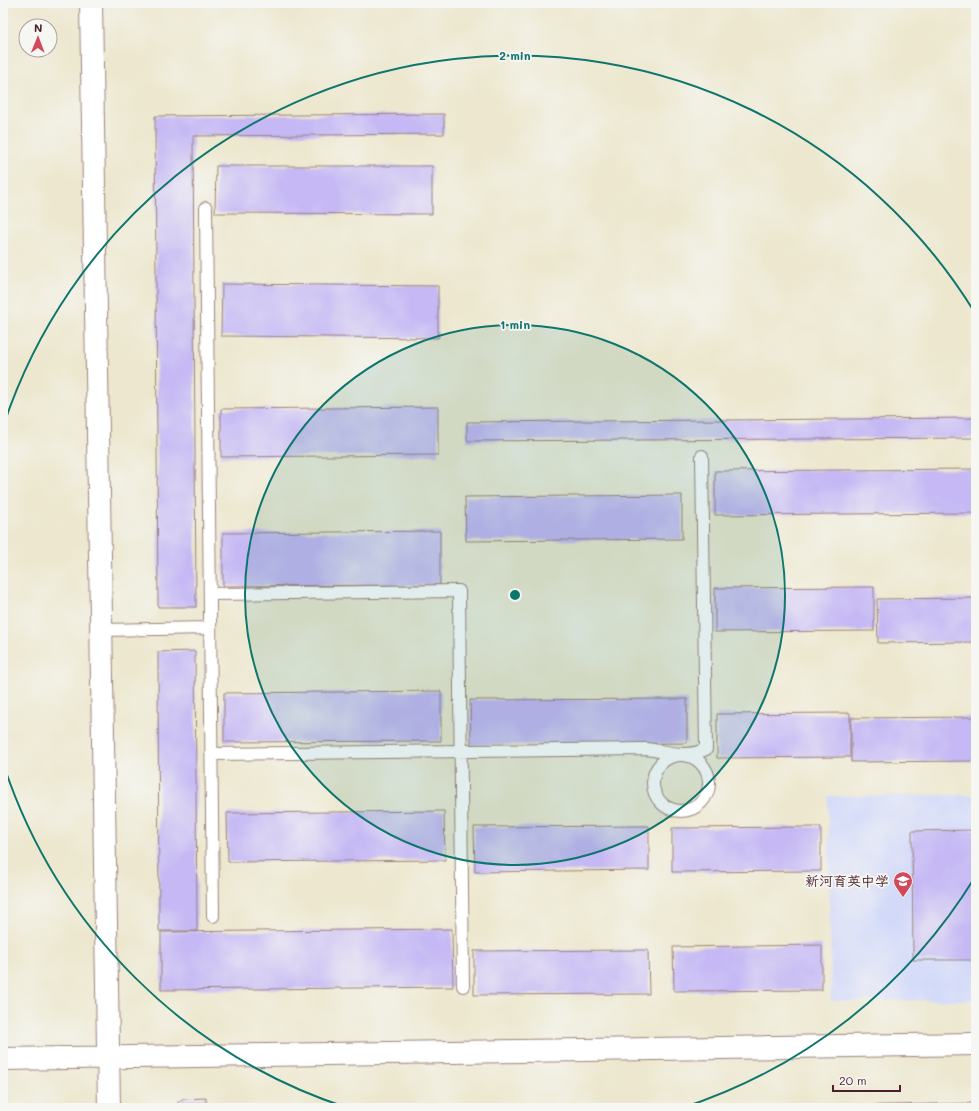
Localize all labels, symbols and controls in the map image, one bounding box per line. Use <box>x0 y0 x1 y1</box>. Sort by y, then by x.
north arrow <box>18 18 58 58</box>
text: N <box>34 20 42 35</box>
text: 2 min <box>499 47 531 63</box>
text: 1 min <box>500 316 530 332</box>
centre of rings <box>508 588 522 602</box>
school or university icon: 新河育英中学 <box>892 870 914 898</box>
place label: 新河育英中学 <box>805 871 889 890</box>
scale bar <box>833 1067 900 1093</box>
text: 20 m <box>839 1072 867 1088</box>

